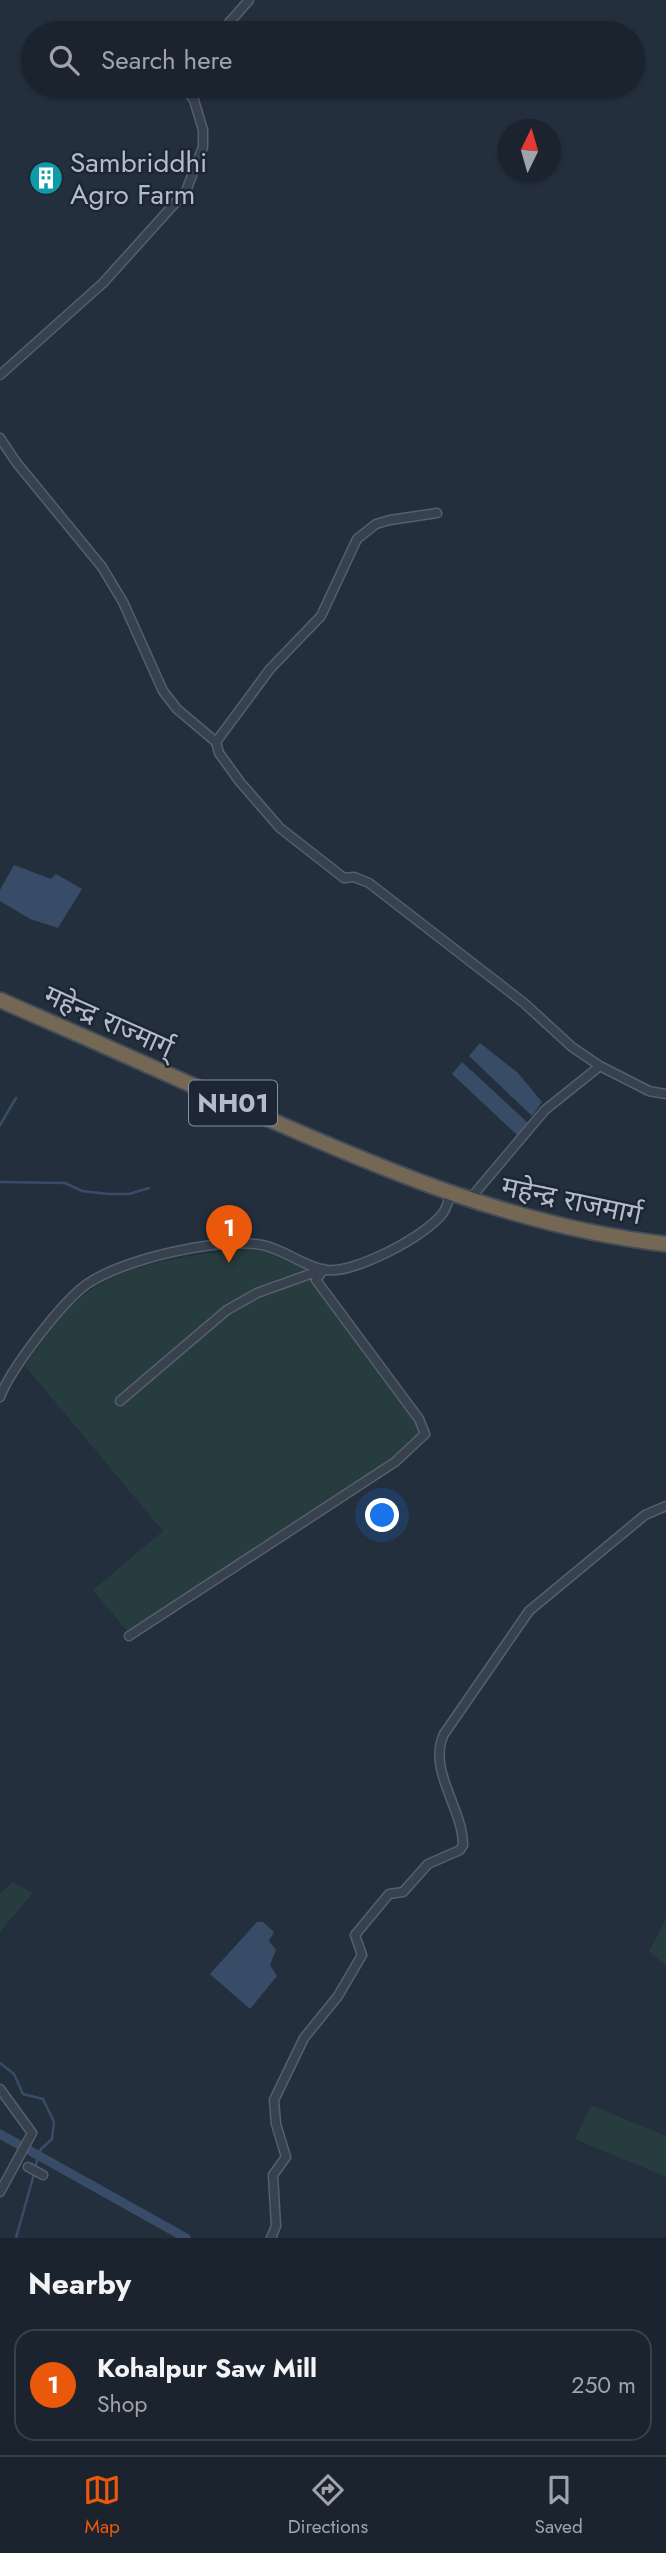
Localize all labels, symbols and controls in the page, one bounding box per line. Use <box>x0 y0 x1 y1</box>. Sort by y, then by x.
search box <box>21 21 645 98</box>
icon: search <box>45 41 83 79</box>
text: Search here <box>101 41 233 79</box>
north arrow <box>498 119 561 182</box>
place label: Sambriddhi Agro Farm <box>70 142 207 215</box>
building icon: Sambriddhi Agro Farm <box>27 159 65 197</box>
street label: महेन्द्र राज्मार्ग् <box>37 975 184 1070</box>
road number: NH01 <box>189 1080 277 1126</box>
street label: महेन्द्र राजमार्ग <box>498 1166 647 1236</box>
pin: 1 <box>206 1205 252 1263</box>
your location <box>365 1498 399 1532</box>
text: Nearby <box>28 2262 131 2305</box>
text: Kohalpur Saw Mill <box>97 2349 317 2387</box>
text: 1 <box>47 2368 59 2402</box>
text: 250 m <box>571 2368 636 2402</box>
text: Shop <box>97 2387 147 2421</box>
tab: Map <box>83 2471 121 2540</box>
tab: Directions <box>288 2471 368 2540</box>
tab: Saved <box>535 2471 583 2540</box>

